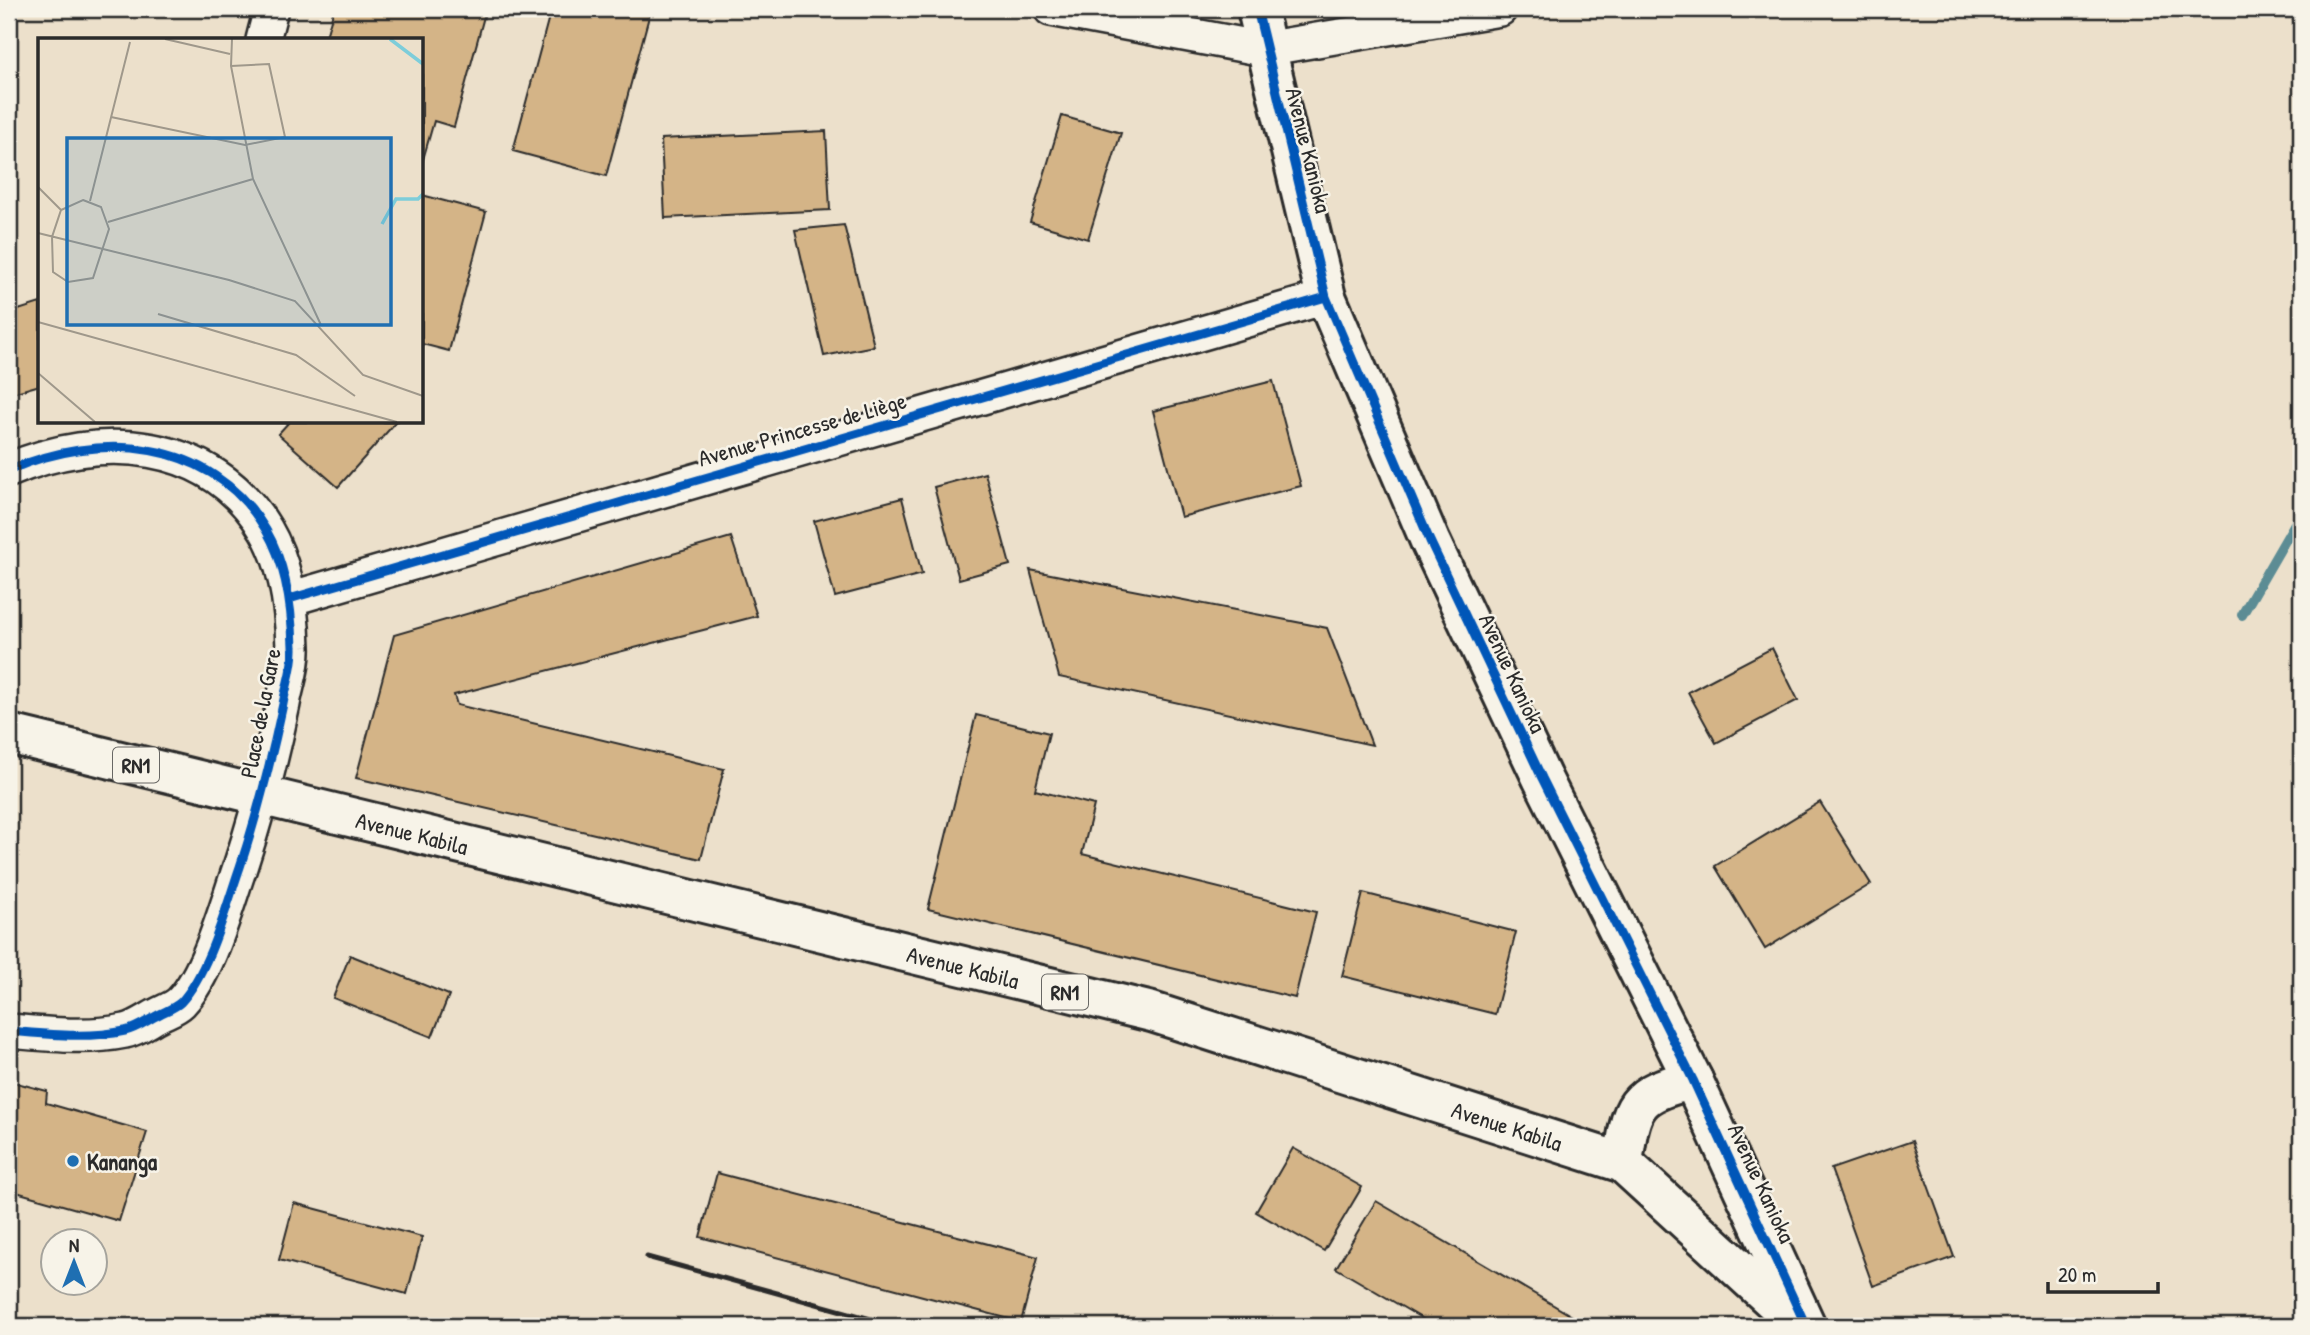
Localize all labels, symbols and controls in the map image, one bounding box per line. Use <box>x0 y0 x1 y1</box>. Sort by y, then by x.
inset map <box>38 38 424 424</box>
street label: Avenue Kanioka <box>1278 84 1340 216</box>
street label: Avenue Princesse de Liège <box>694 384 910 474</box>
street label: Avenue Kanioka <box>1472 608 1554 738</box>
street label: Place de la Gare <box>232 646 288 780</box>
road number: RN1 <box>113 748 159 782</box>
street label: Avenue Kabila <box>353 804 471 862</box>
street label: Avenue Kabila <box>904 938 1022 996</box>
road number: RN1 <box>1042 974 1088 1010</box>
street label: Avenue Kabila <box>1448 1094 1566 1158</box>
street label: Avenue Kanioka <box>1721 1118 1803 1248</box>
place label: Kananga <box>87 1146 157 1178</box>
marker: Kananga <box>65 1153 81 1169</box>
north arrow <box>38 1226 108 1296</box>
text: N <box>69 1232 79 1258</box>
scale bar <box>2048 1251 2158 1295</box>
text: 20 m <box>2058 1260 2096 1289</box>

